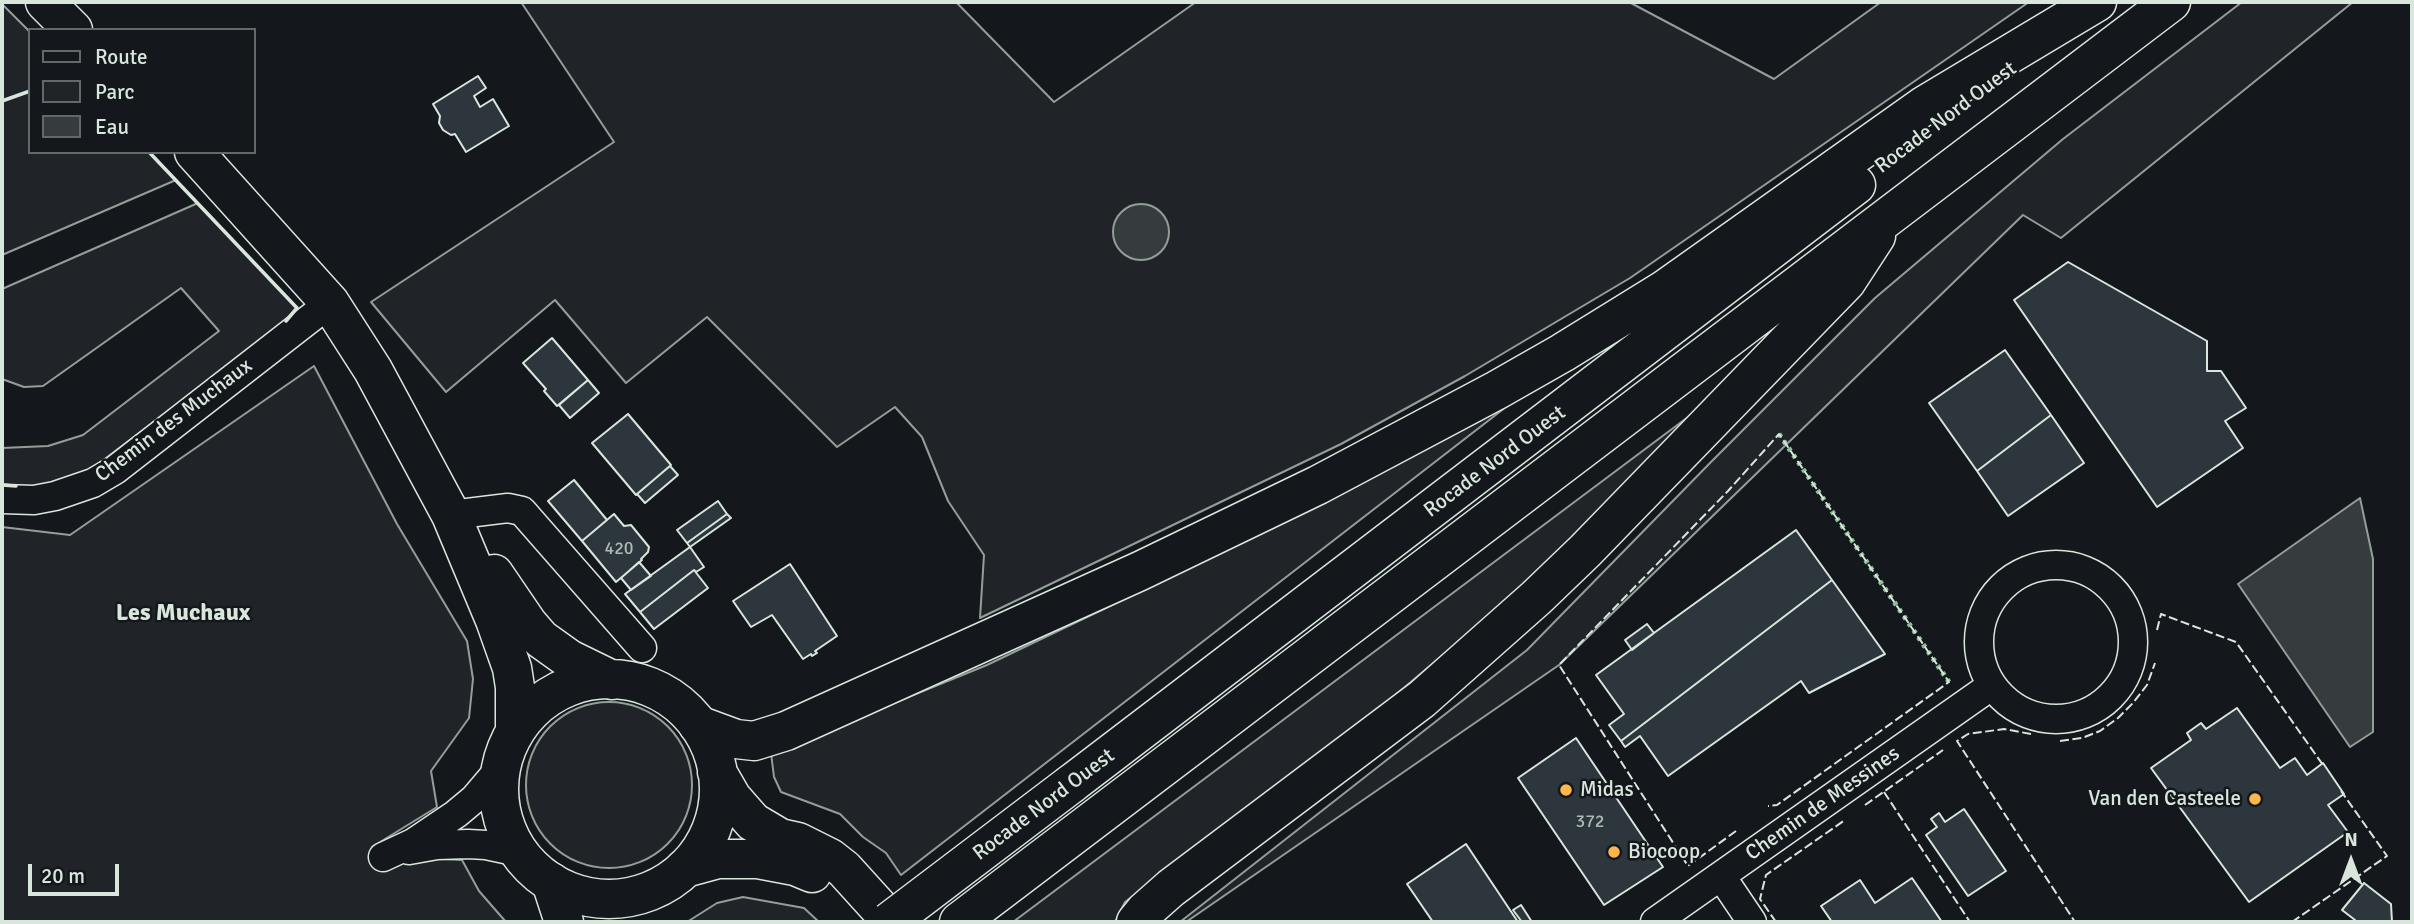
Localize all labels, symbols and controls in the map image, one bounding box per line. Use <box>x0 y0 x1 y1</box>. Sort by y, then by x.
legend <box>28 28 256 154</box>
text: Route <box>95 44 147 70</box>
street label: Rocade Nord Ouest <box>1870 57 2022 179</box>
text: Parc <box>95 79 134 105</box>
text: Eau <box>95 114 129 140</box>
street label: Chemin des Muchaux <box>91 354 257 488</box>
street label: Rocade Nord Ouest <box>1419 401 1571 523</box>
house number: 420 <box>604 538 634 560</box>
district label: Les Muchaux <box>116 600 250 628</box>
street label: Chemin de Messines <box>1741 741 1905 867</box>
street label: Rocade Nord Ouest <box>968 744 1120 866</box>
place label: Midas <box>1580 777 1634 803</box>
marker: Midas <box>1558 782 1574 798</box>
place label: Van den Casteele <box>2088 786 2241 812</box>
marker: Van den Casteele <box>2247 791 2263 807</box>
house number: 372 <box>1575 811 1605 833</box>
north arrow <box>2316 826 2386 896</box>
text: N <box>2344 828 2358 852</box>
place label: Biocoop <box>1628 839 1700 865</box>
marker: Biocoop <box>1606 844 1622 860</box>
scale bar <box>32 850 122 894</box>
text: 20 m <box>41 863 85 889</box>

